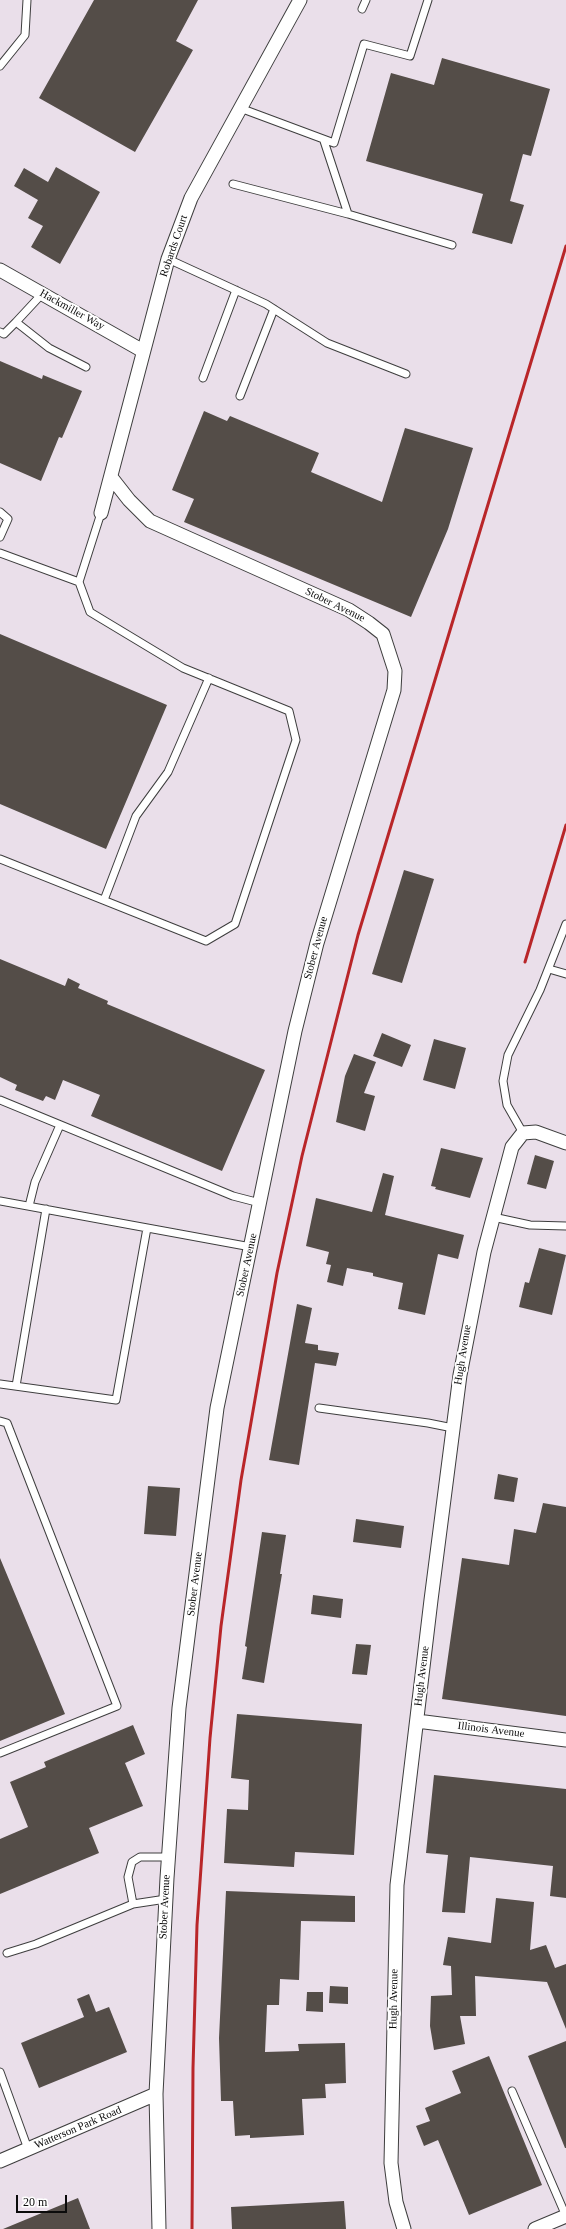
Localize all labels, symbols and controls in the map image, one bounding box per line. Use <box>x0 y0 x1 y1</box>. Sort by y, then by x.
street label: Robards Court <box>157 213 191 279</box>
street label: Hackmiller Way <box>37 287 107 333</box>
street label: Stober Avenue <box>303 585 367 625</box>
street label: Stober Avenue <box>301 915 331 981</box>
street label: Stober Avenue <box>234 1232 260 1298</box>
street label: Hugh Avenue <box>452 1324 474 1386</box>
street label: Stober Avenue <box>184 1551 206 1617</box>
street label: Hugh Avenue <box>412 1645 432 1707</box>
street label: Illinois Avenue <box>457 1719 525 1741</box>
street label: Stober Avenue <box>157 1874 173 1940</box>
street label: Hugh Avenue <box>387 1969 401 2029</box>
street label: Watterson Park Road <box>33 2104 123 2152</box>
scale bar <box>18 2187 69 2213</box>
text: 20 m <box>23 2195 47 2209</box>

